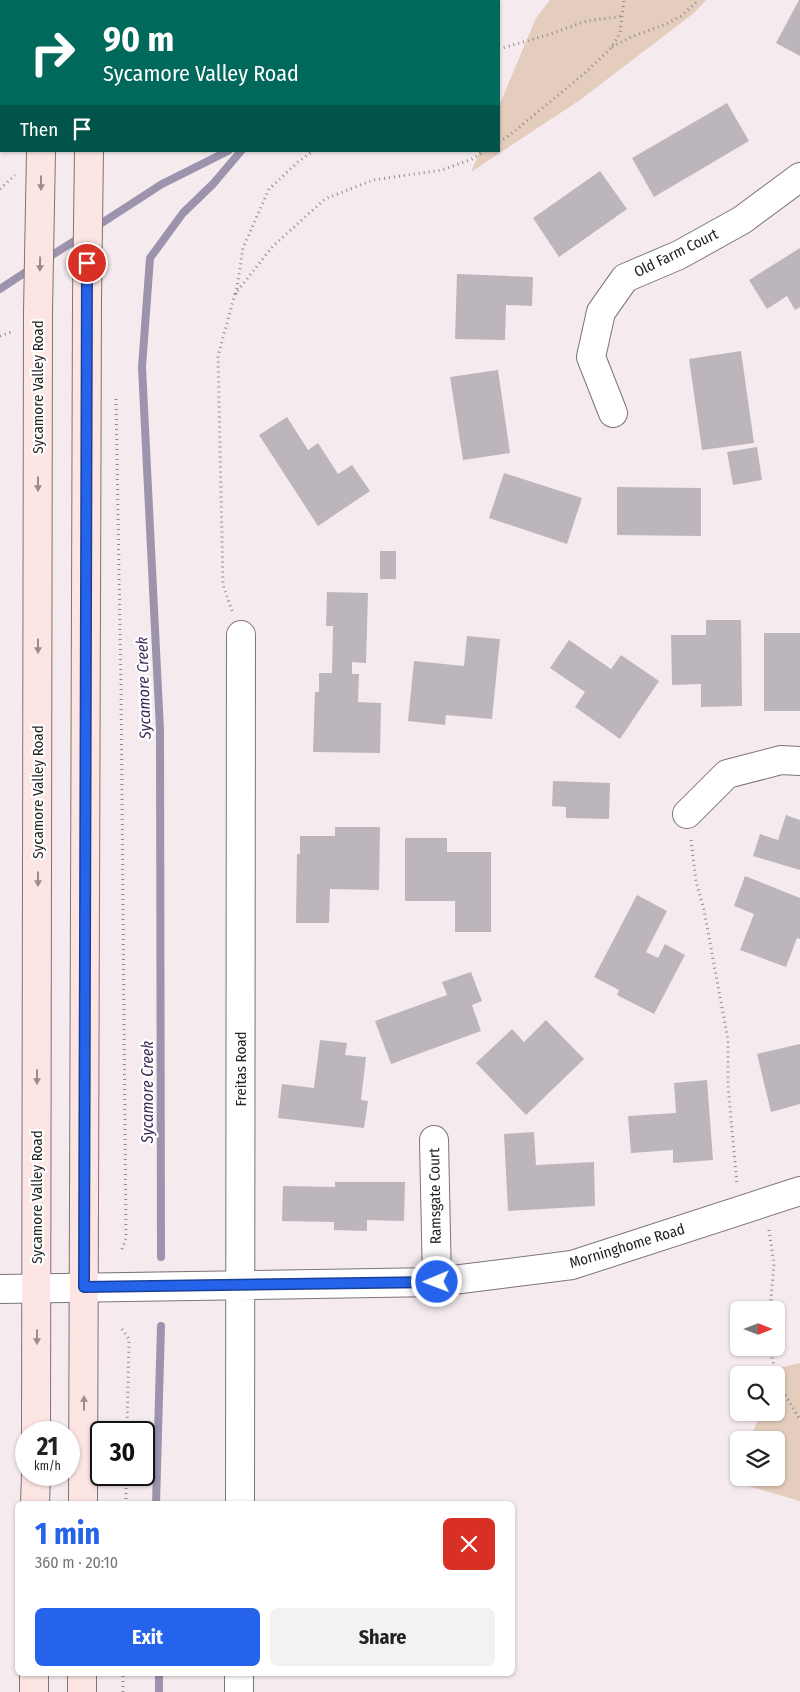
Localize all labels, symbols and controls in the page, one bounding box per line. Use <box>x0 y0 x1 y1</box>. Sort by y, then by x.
text: 90 m <box>103 18 174 60</box>
icon: right <box>20 20 85 85</box>
text: Sycamore Valley Road <box>103 60 299 87</box>
icon: arrive <box>68 115 96 143</box>
text: Then <box>20 118 58 141</box>
one-way arrow <box>37 175 45 191</box>
street label: Old Farm Court <box>631 225 721 281</box>
pin <box>66 242 108 284</box>
icon: arrive <box>73 249 101 277</box>
one-way arrow <box>35 256 43 272</box>
street label: Sycamore Valley Road <box>29 320 47 454</box>
one-way arrow <box>34 476 42 492</box>
water label: Sycamore Creek <box>132 636 155 741</box>
one-way arrow <box>34 638 42 654</box>
street label: Sycamore Valley Road <box>29 725 47 859</box>
one-way arrow <box>34 871 42 887</box>
street label: Freitas Road <box>232 1031 250 1107</box>
water label: Sycamore Creek <box>138 1041 157 1144</box>
one-way arrow <box>33 1069 41 1085</box>
street label: Sycamore Valley Road <box>28 1130 46 1264</box>
street label: Ramsgate Court <box>425 1148 445 1244</box>
street label: Morninghome Road <box>567 1220 687 1272</box>
position arrow <box>410 1255 462 1307</box>
north arrow <box>730 1301 785 1356</box>
map controls <box>730 1301 785 1486</box>
one-way arrow <box>32 1329 40 1345</box>
button: search <box>730 1366 785 1421</box>
one-way arrow <box>80 1394 88 1410</box>
speed limit sign: 30 <box>90 1421 155 1486</box>
button: layers <box>730 1431 785 1486</box>
text: 21 <box>37 1432 58 1462</box>
text: km/h <box>34 1459 61 1473</box>
text: 1 min <box>35 1516 100 1552</box>
button: close <box>443 1518 495 1570</box>
text: 360 m · 20:10 <box>35 1553 118 1572</box>
button: Exit <box>35 1608 260 1666</box>
button: Share <box>270 1608 495 1666</box>

